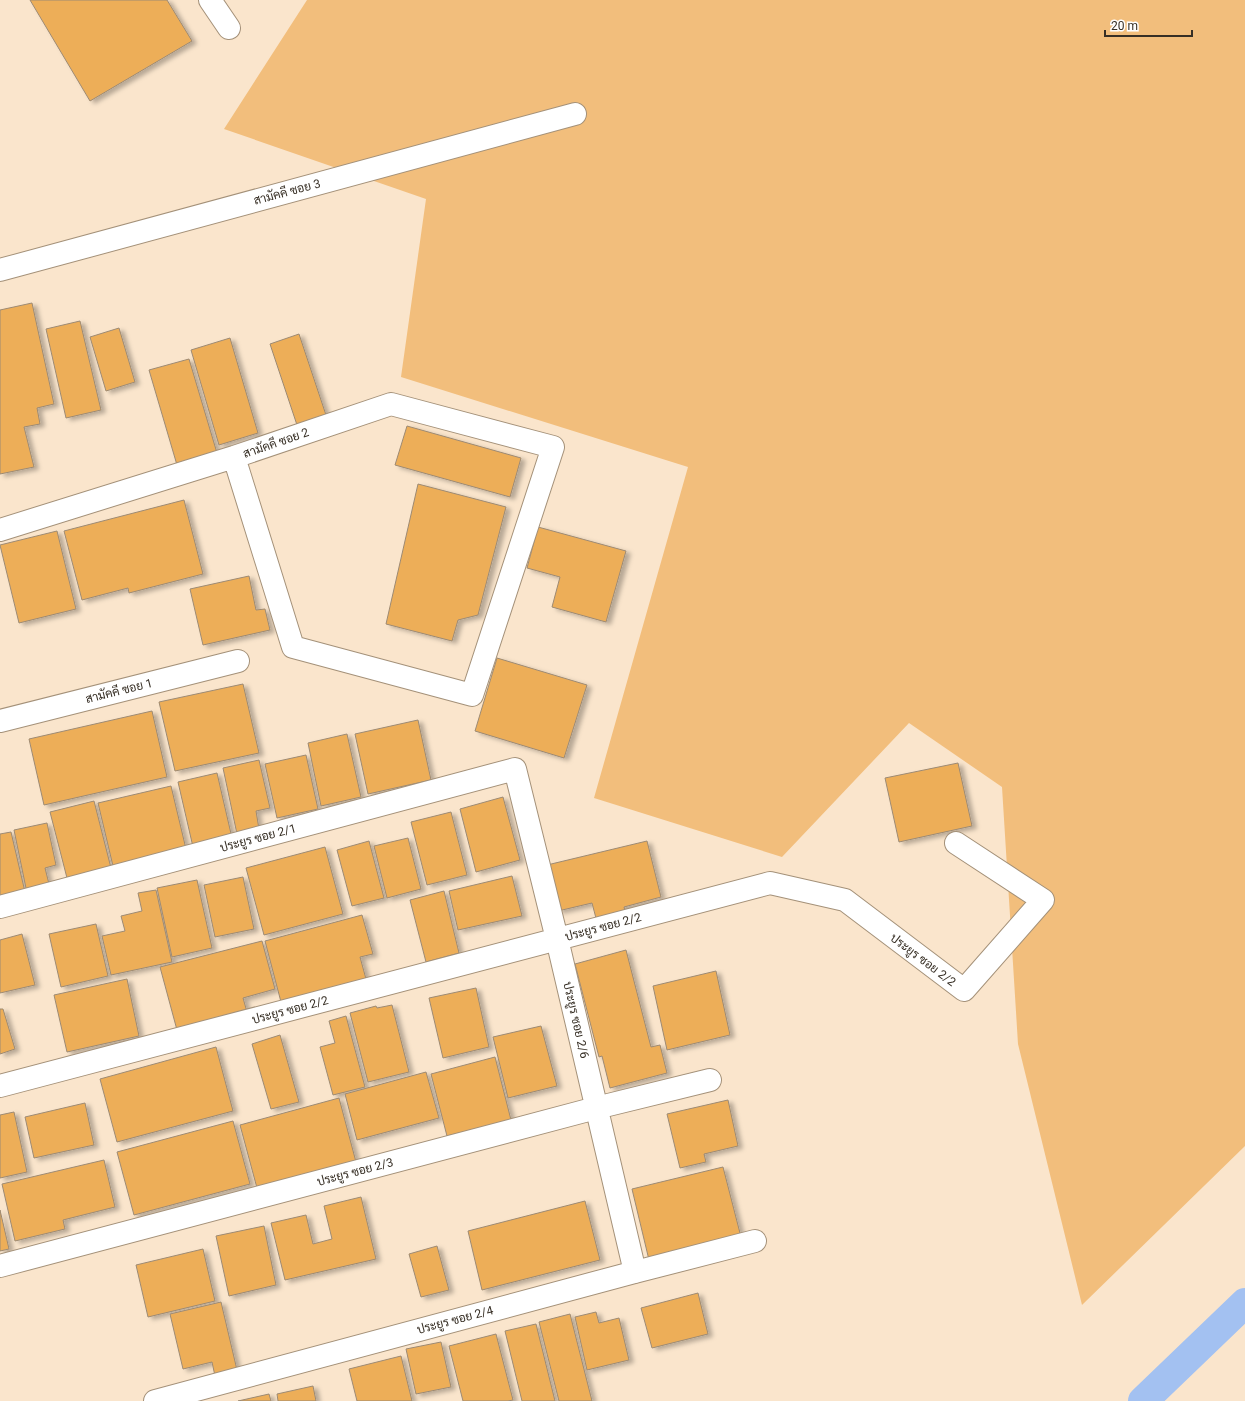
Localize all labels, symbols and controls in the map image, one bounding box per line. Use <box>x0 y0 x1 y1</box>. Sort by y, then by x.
scale bar <box>1105 12 1192 38</box>
text: 20 m <box>1111 19 1138 33</box>
street label: สามัคคี ซอย 3 <box>252 175 322 208</box>
street label: สามัคคี ซอย 2 <box>241 424 311 461</box>
street label: สามัคคี ซอย 1 <box>84 675 154 706</box>
street label: ประยูร ซอย 2/1 <box>218 821 298 856</box>
street label: ประยูร ซอย 2/2 <box>563 910 643 945</box>
street label: ประยูร ซอย 2/2 <box>887 931 959 990</box>
street label: ประยูร ซอย 2/6 <box>559 980 592 1060</box>
street label: ประยูร ซอย 2/2 <box>250 993 330 1028</box>
street label: ประยูร ซอย 2/3 <box>315 1155 395 1190</box>
street label: ประยูร ซอย 2/4 <box>415 1303 495 1338</box>

